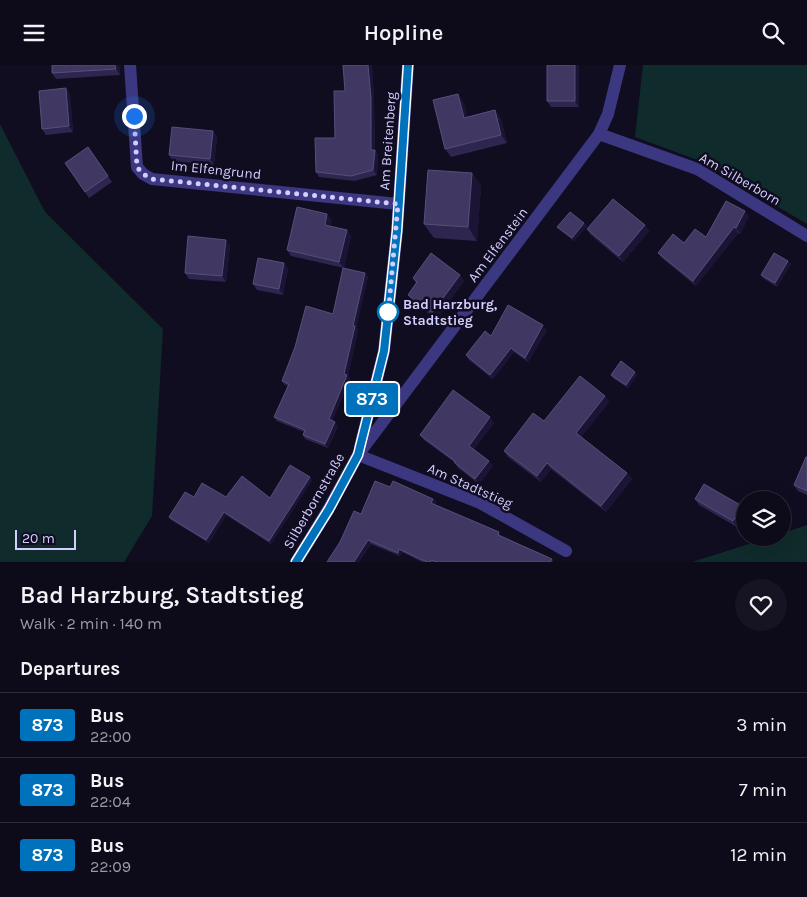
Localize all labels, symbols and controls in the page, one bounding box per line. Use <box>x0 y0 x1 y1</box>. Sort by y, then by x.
icon: menu <box>20 19 48 47</box>
icon: search <box>759 19 787 47</box>
text: Hopline <box>364 20 443 46</box>
street label: Am Breitenberg <box>376 91 400 191</box>
your location <box>122 104 147 129</box>
street label: Am Silberborn <box>696 149 784 209</box>
street label: Im Elfengrund <box>170 157 262 183</box>
street label: Am Elfenstein <box>464 204 532 286</box>
place label: Bad Harzburg, Stadtstieg <box>403 296 498 329</box>
marker: Bad Harzburg, Stadtstieg <box>377 301 399 323</box>
line badge: 873 <box>343 383 401 415</box>
text: 873 <box>356 388 388 410</box>
street label: Silberbornstraße <box>280 450 348 552</box>
street label: Am Stadtstieg <box>425 460 515 512</box>
map controls <box>736 491 791 546</box>
button: layers <box>736 491 791 546</box>
scale bar <box>15 527 76 550</box>
text: 20 m <box>22 530 55 547</box>
button: heart <box>735 579 787 631</box>
text: Bad Harzburg, Stadtstieg <box>20 581 304 609</box>
text: Walk · 2 min · 140 m <box>20 614 162 633</box>
text: Departures <box>20 658 120 680</box>
text: Bus <box>90 705 124 727</box>
text: 873 <box>32 714 63 736</box>
text: 3 min <box>736 714 787 736</box>
text: 22:00 <box>90 727 131 746</box>
text: Bus <box>90 770 124 792</box>
text: 873 <box>32 779 63 801</box>
text: 7 min <box>739 779 787 801</box>
text: 22:04 <box>90 792 131 811</box>
text: Bus <box>90 835 124 857</box>
text: 873 <box>32 844 63 866</box>
text: 12 min <box>730 844 787 866</box>
text: 22:09 <box>90 857 131 876</box>

